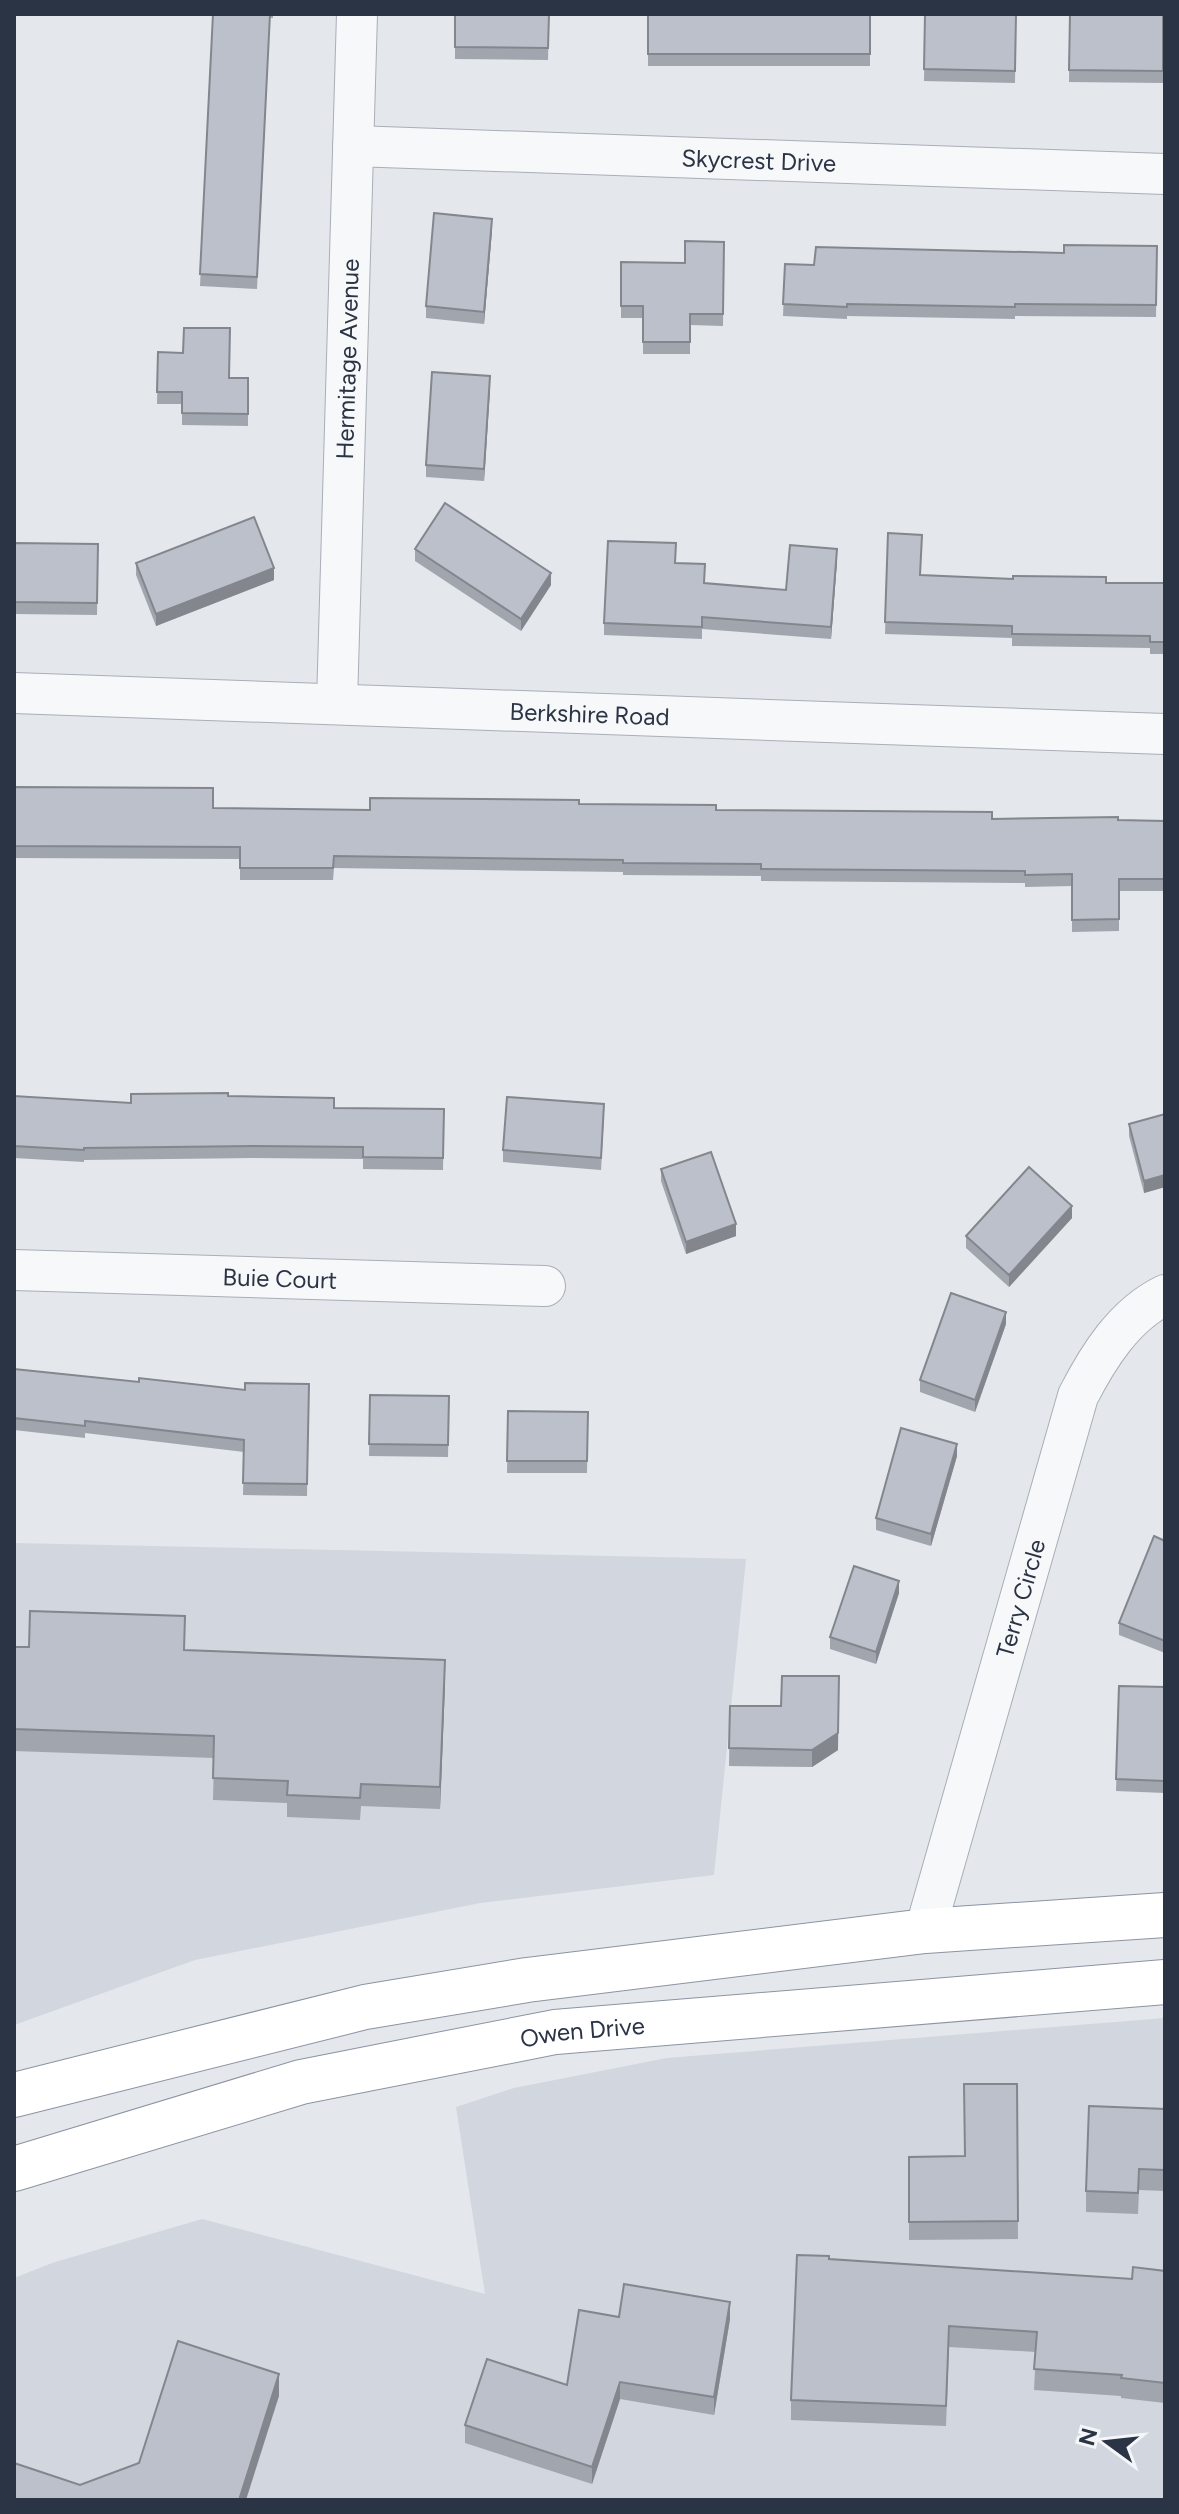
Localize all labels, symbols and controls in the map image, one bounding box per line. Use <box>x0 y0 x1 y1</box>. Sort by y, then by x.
street label: Skycrest Drive <box>681 143 837 177</box>
street label: Hermitage Avenue <box>330 258 364 460</box>
street label: Berkshire Road <box>509 696 670 731</box>
street label: Buie Court <box>222 1262 338 1294</box>
street label: Terry Circle <box>989 1536 1051 1661</box>
street label: Owen Drive <box>518 2010 646 2053</box>
north arrow <box>1067 2402 1147 2482</box>
text: N <box>1073 2425 1103 2449</box>

